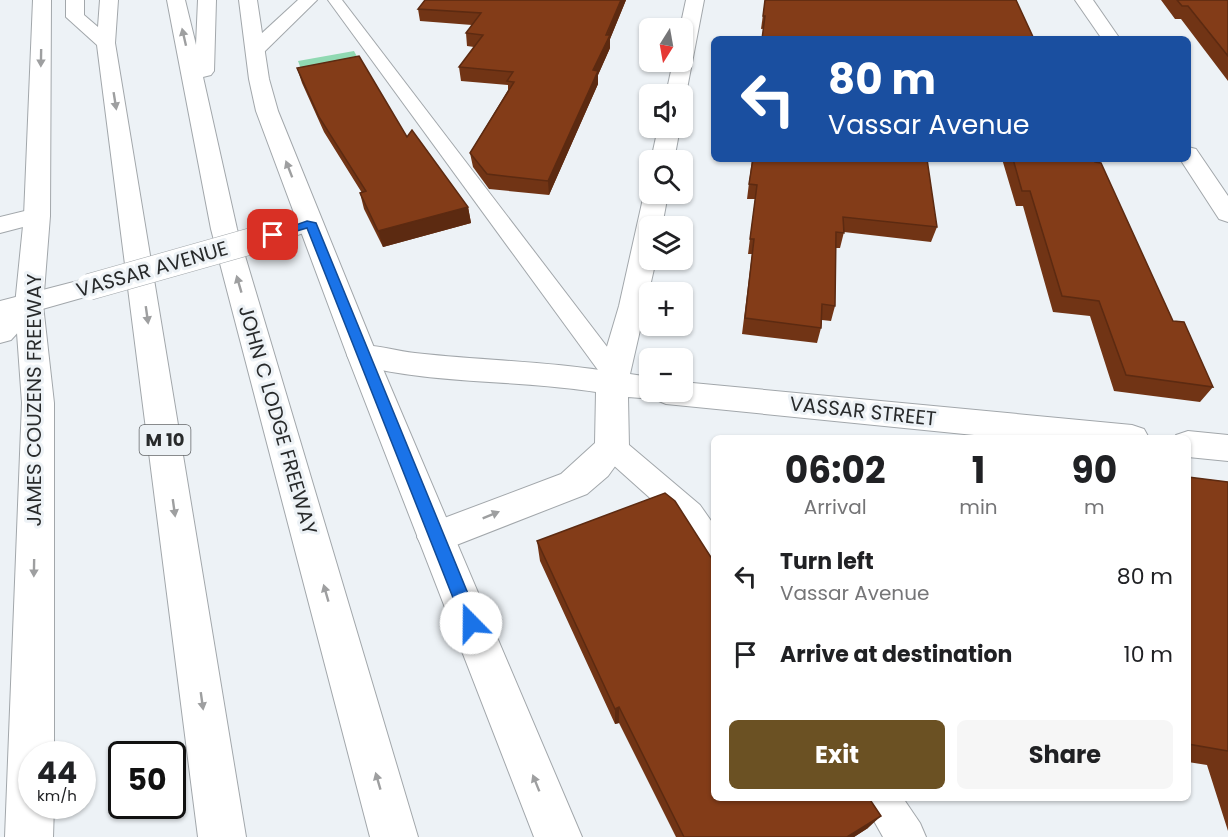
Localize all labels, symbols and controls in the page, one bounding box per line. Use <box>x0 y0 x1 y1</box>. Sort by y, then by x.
north arrow <box>639 18 693 72</box>
map controls <box>639 18 693 402</box>
one-way arrow <box>179 28 189 46</box>
one-way arrow <box>36 49 45 68</box>
text: 80 m <box>828 50 936 109</box>
icon: left <box>729 60 807 138</box>
button: sound <box>639 84 693 138</box>
one-way arrow <box>110 92 119 111</box>
text: Vassar Avenue <box>828 106 1030 143</box>
button: search <box>639 150 693 204</box>
one-way arrow <box>284 159 294 177</box>
pin <box>247 209 298 260</box>
button: layers <box>639 216 693 270</box>
icon: arrive <box>256 218 289 251</box>
street label: VASSAR AVENUE <box>73 234 231 304</box>
street label: JAMES COUZENS FREEWAY <box>20 273 48 526</box>
one-way arrow <box>234 275 244 293</box>
button: + <box>639 282 693 336</box>
street label: JOHN C LODGE FREEWAY <box>232 302 324 538</box>
one-way arrow <box>142 305 151 324</box>
button: − <box>639 348 693 402</box>
street label: VASSAR STREET <box>788 389 938 433</box>
road number: M 10 <box>140 425 190 455</box>
text: 06:02 <box>785 445 886 496</box>
text: 1 <box>972 445 985 496</box>
text: 90 <box>1072 445 1117 496</box>
text: Arrival <box>804 493 867 521</box>
text: min <box>959 493 998 521</box>
text: m <box>1084 493 1105 521</box>
one-way arrow <box>170 498 179 517</box>
one-way arrow <box>482 510 500 520</box>
text: Turn left <box>780 546 874 577</box>
one-way arrow <box>29 558 39 577</box>
icon: left <box>729 560 762 593</box>
text: 80 m <box>1117 561 1173 592</box>
text: Vassar Avenue <box>780 579 929 607</box>
one-way arrow <box>320 584 330 602</box>
position arrow <box>439 591 503 655</box>
icon: arrive <box>729 638 762 671</box>
text: Arrive at destination <box>780 639 1012 670</box>
text: 10 m <box>1124 639 1173 670</box>
one-way arrow <box>198 691 207 710</box>
button: Exit <box>729 720 945 789</box>
button: Share <box>957 720 1173 789</box>
speed limit sign: 50 <box>108 741 186 819</box>
text: 44 <box>37 751 77 794</box>
one-way arrow <box>373 772 382 790</box>
one-way arrow <box>531 774 540 792</box>
text: km/h <box>37 785 77 806</box>

